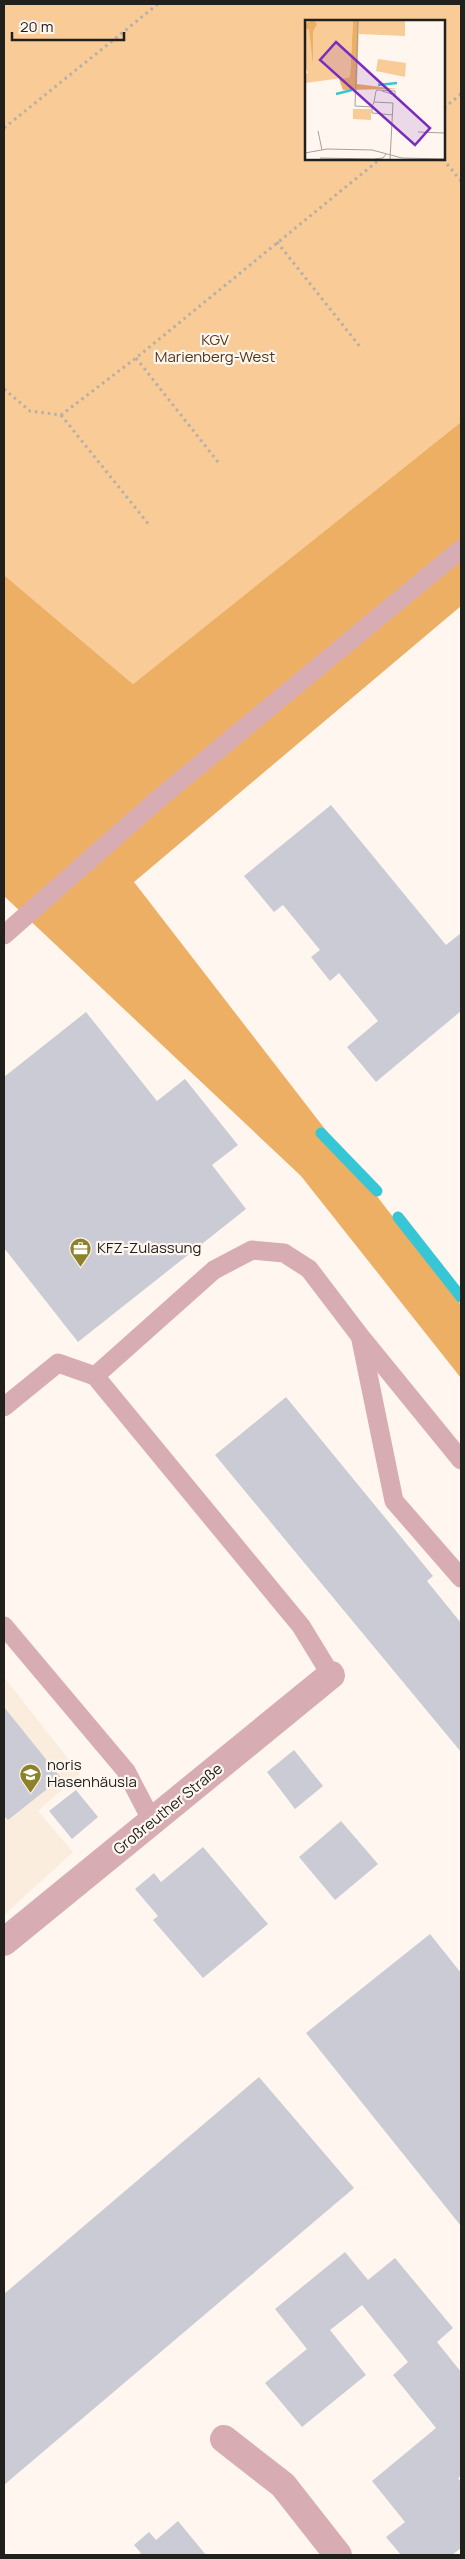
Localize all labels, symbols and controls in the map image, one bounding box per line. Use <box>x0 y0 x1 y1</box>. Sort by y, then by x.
scale bar <box>12 10 125 42</box>
text: 20 m <box>20 16 53 37</box>
inset map <box>305 20 445 160</box>
park label: KGV Marienberg-West <box>155 329 275 367</box>
office icon: KFZ-Zulassung <box>69 1236 93 1267</box>
place label: KFZ-Zulassung <box>97 1237 201 1258</box>
place label: noris Hasenhäusla <box>47 1754 137 1792</box>
street label: Großreuther Straße <box>109 1758 227 1859</box>
school or university icon: noris Hasenhäusla <box>19 1762 43 1793</box>

